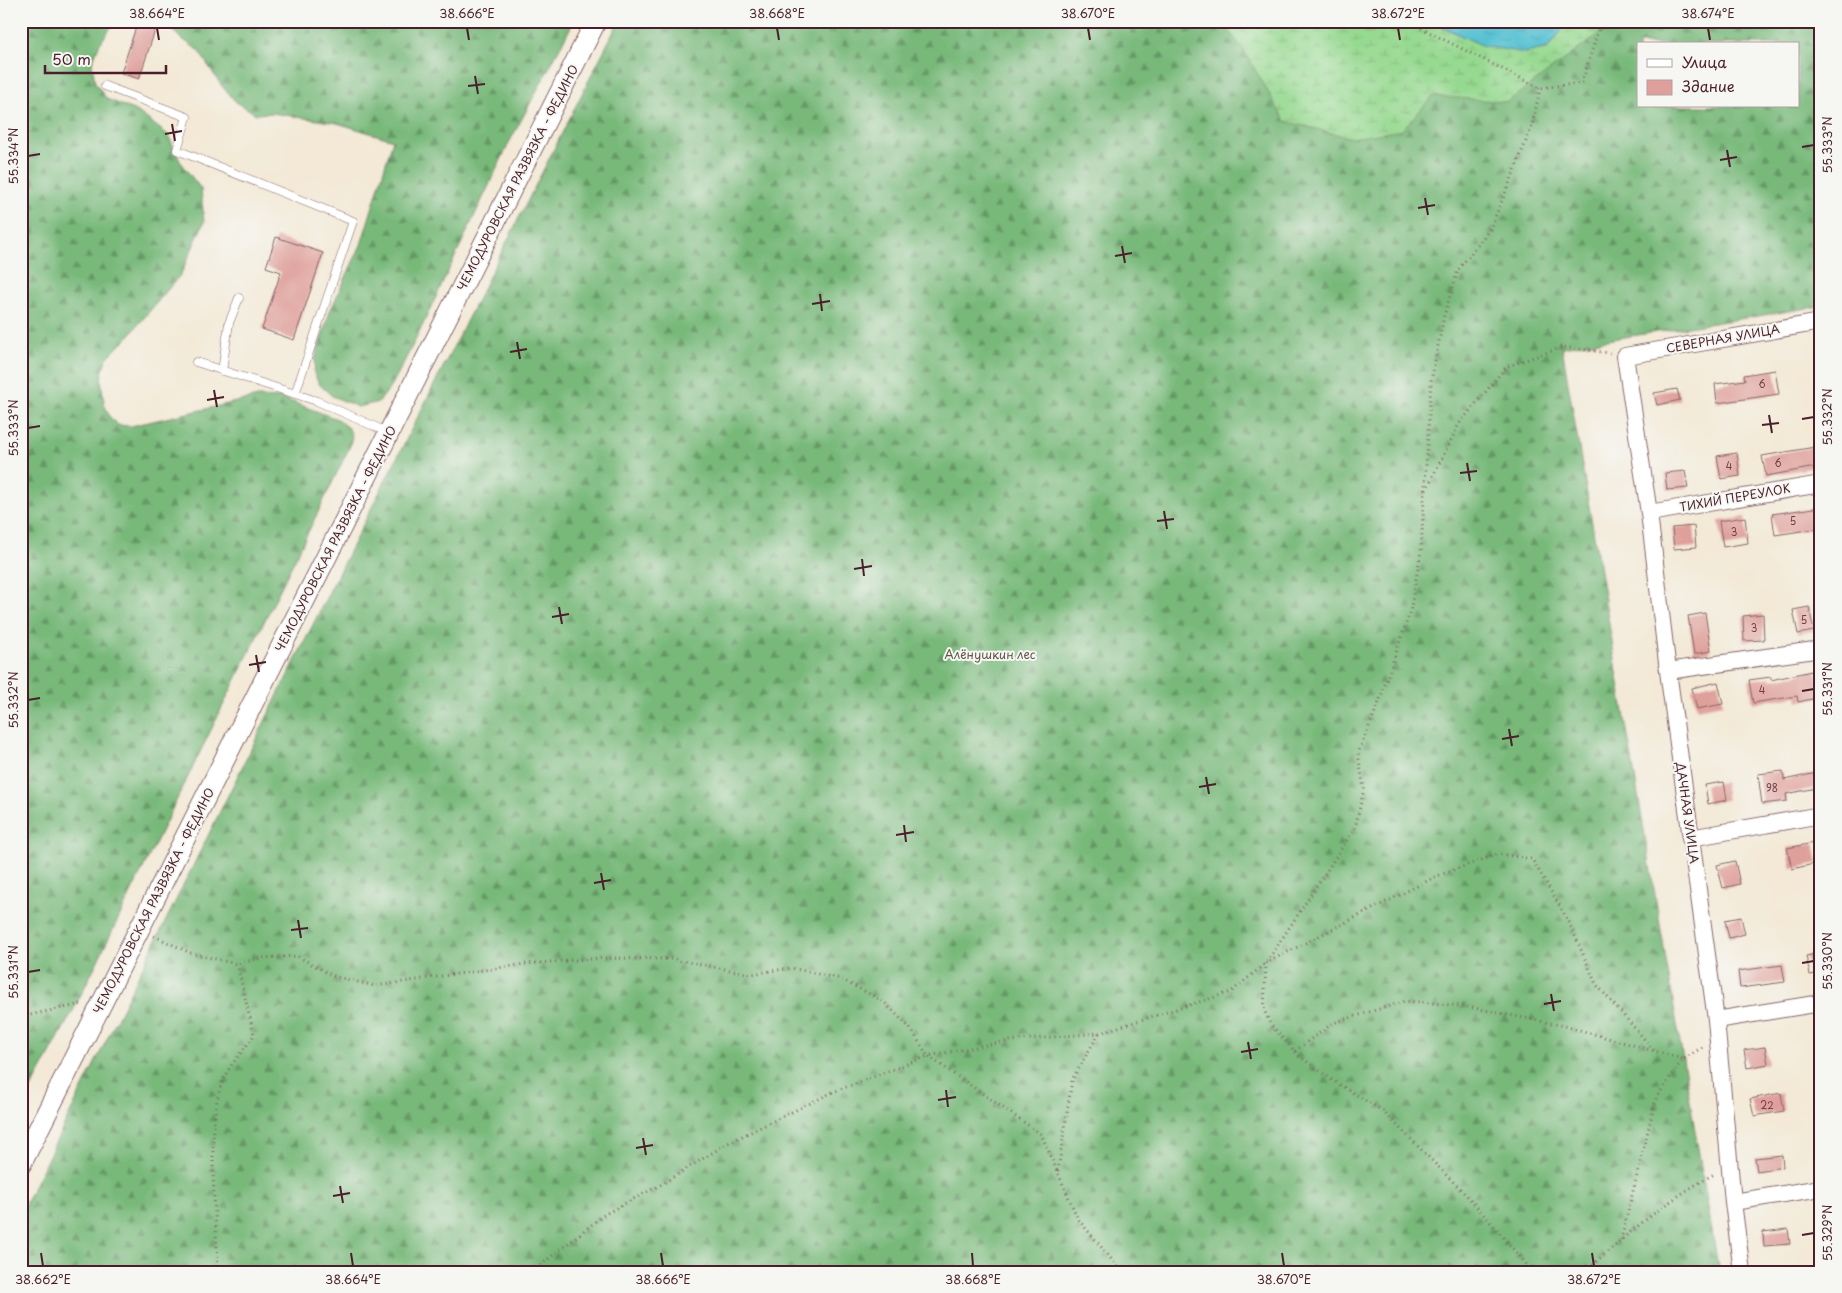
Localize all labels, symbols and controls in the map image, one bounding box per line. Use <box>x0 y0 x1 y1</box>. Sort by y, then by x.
text: 38.664°E <box>129 4 185 22</box>
text: 38.666°E <box>439 4 495 22</box>
text: 38.668°E <box>749 4 805 22</box>
text: 38.670°E <box>1061 4 1115 22</box>
text: 38.672°E <box>1371 4 1425 22</box>
text: 38.674°E <box>1681 4 1735 22</box>
scale bar <box>45 42 166 74</box>
legend <box>1637 42 1800 108</box>
text: 50 m <box>52 47 91 70</box>
text: Улица <box>1682 50 1727 73</box>
street label: ЧЕМОДУРОВСКАЯ РАЗВЯЗКА - ФЕДИНО <box>452 61 582 294</box>
text: Здание <box>1682 74 1735 97</box>
text: 55.333°N <box>1818 116 1836 174</box>
text: 55.334°N <box>4 128 22 184</box>
street label: СЕВЕРНАЯ УЛИЦА <box>1665 319 1781 357</box>
house number: 6 <box>1758 376 1766 391</box>
text: 55.332°N <box>1818 388 1836 446</box>
text: 55.333°N <box>4 399 22 457</box>
street label: ЧЕМОДУРОВСКАЯ РАЗВЯЗКА - ФЕДИНО <box>270 422 400 655</box>
house number: 6 <box>1774 455 1782 470</box>
house number: 4 <box>1726 458 1733 473</box>
street label: ТИХИЙ ПЕРЕУЛОК <box>1678 478 1792 516</box>
house number: 5 <box>1790 513 1796 528</box>
house number: 3 <box>1731 524 1737 539</box>
house number: 5 <box>1801 612 1807 627</box>
house number: 3 <box>1751 620 1757 635</box>
park label: Алёнушкин лес <box>945 645 1036 663</box>
text: 55.331°N <box>1818 662 1836 716</box>
text: 55.332°N <box>4 671 22 729</box>
house number: 4 <box>1759 682 1766 697</box>
street label: ДАЧНАЯ УЛИЦА <box>1672 760 1704 865</box>
house number: 98 <box>1766 780 1778 795</box>
street label: ЧЕМОДУРОВСКАЯ РАЗВЯЗКА - ФЕДИНО <box>88 784 218 1017</box>
text: 55.330°N <box>1818 932 1836 990</box>
text: 55.331°N <box>4 945 22 999</box>
house number: 22 <box>1760 1097 1774 1112</box>
text: 55.329°N <box>1818 1205 1836 1261</box>
text: 38.662°E <box>15 1270 71 1288</box>
text: 38.664°E <box>325 1270 381 1288</box>
text: 38.666°E <box>635 1270 691 1288</box>
text: 38.668°E <box>945 1270 1001 1288</box>
text: 38.670°E <box>1257 1270 1311 1288</box>
text: 38.672°E <box>1567 1270 1621 1288</box>

